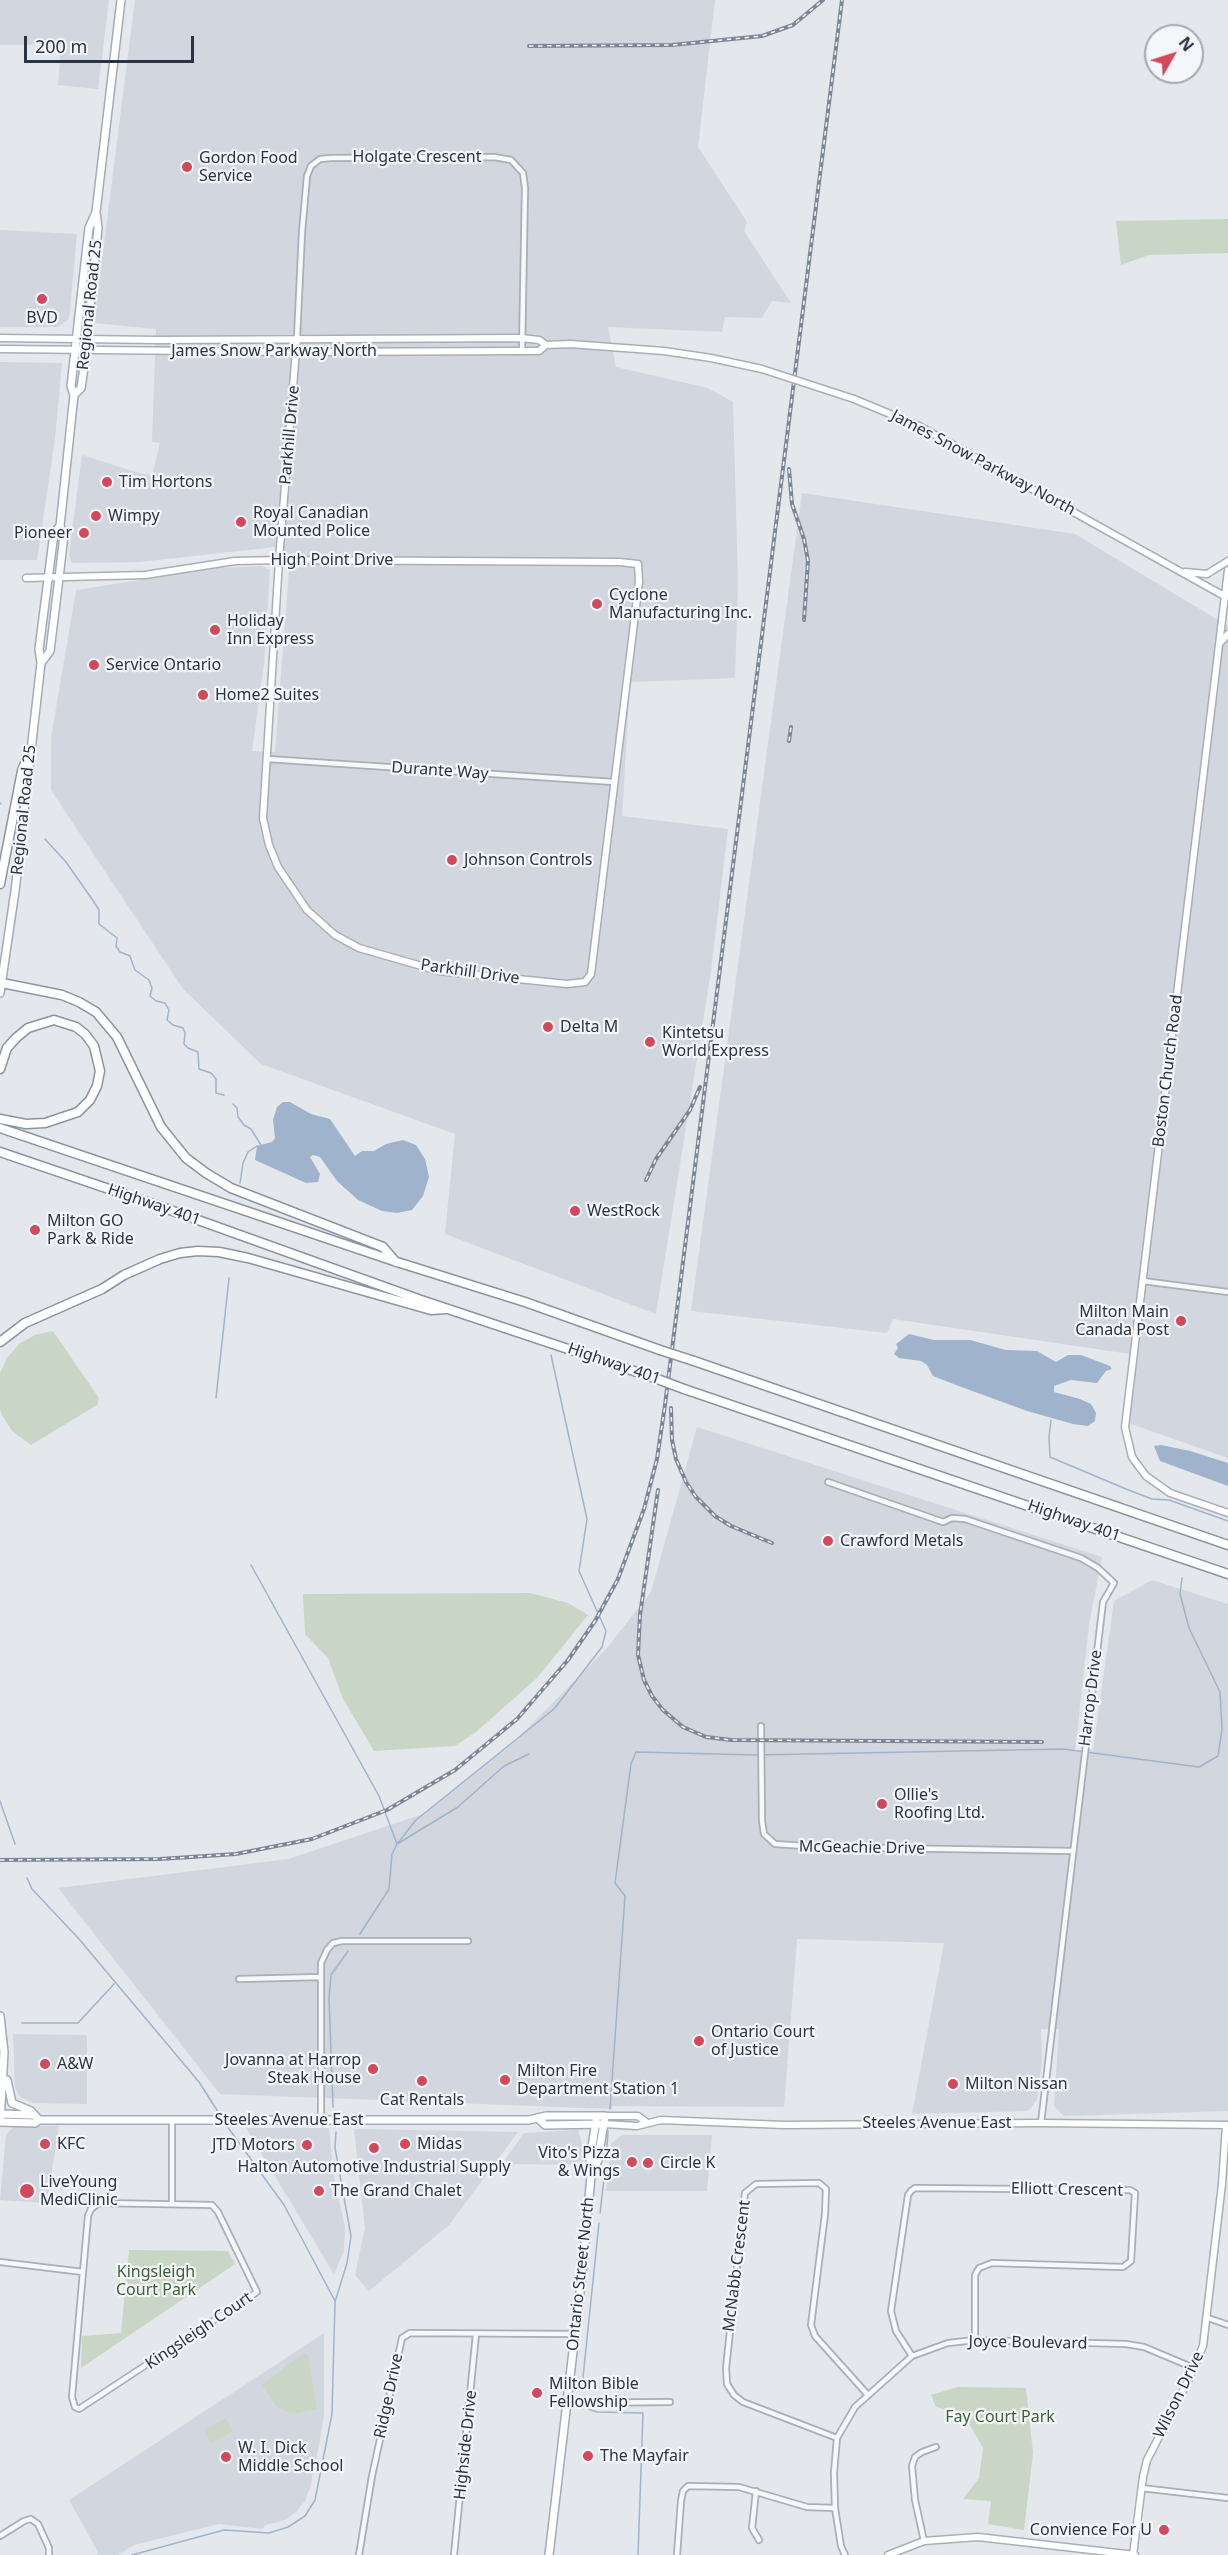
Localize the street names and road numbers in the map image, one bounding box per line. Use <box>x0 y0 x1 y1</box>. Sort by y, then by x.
street label: Holgate Crescent <box>353 147 481 167</box>
street label: Regional Road 25 <box>74 239 106 371</box>
street label: James Snow Parkway North <box>171 341 377 361</box>
street label: Parkhill Drive <box>276 384 304 486</box>
street label: James Snow Parkway North <box>888 406 1078 520</box>
street label: High Point Drive <box>271 550 393 570</box>
street label: Regional Road 25 <box>8 744 40 876</box>
street label: Durante Way <box>391 758 489 784</box>
street label: Parkhill Drive <box>419 956 521 988</box>
street label: Boston Church Road <box>1149 994 1187 1148</box>
street label: Highway 401 <box>105 1180 203 1230</box>
street label: Highway 401 <box>565 1339 663 1389</box>
street label: Highway 401 <box>1025 1496 1123 1546</box>
street label: Harrop Drive <box>1076 1649 1106 1747</box>
street label: McGeachie Drive <box>799 1837 925 1859</box>
street label: Steeles Avenue East <box>214 2110 364 2130</box>
street label: Steeles Avenue East <box>862 2113 1012 2133</box>
street label: Elliott Crescent <box>1011 2179 1123 2201</box>
street label: Ontario Street North <box>563 2196 599 2352</box>
street label: McNabb Crescent <box>719 2199 755 2333</box>
street label: Kingsleigh Court <box>142 2288 256 2374</box>
street label: Joyce Boulevard <box>968 2332 1088 2354</box>
street label: Wilson Drive <box>1150 2349 1208 2441</box>
street label: Ridge Drive <box>371 2352 407 2440</box>
street label: Highside Drive <box>451 2389 481 2501</box>

